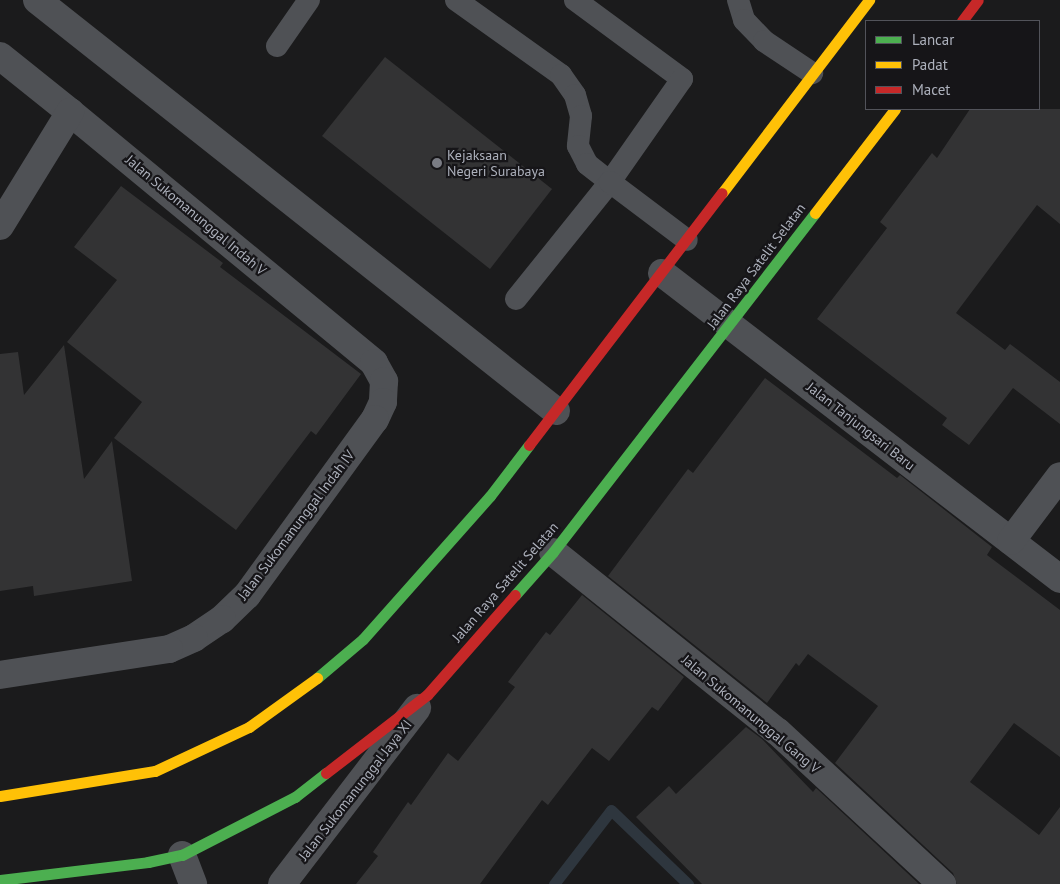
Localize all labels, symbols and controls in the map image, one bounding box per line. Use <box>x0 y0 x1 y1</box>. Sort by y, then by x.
legend <box>865 20 1040 110</box>
text: Lancar <box>912 30 954 49</box>
text: Padat <box>912 55 948 74</box>
text: Macet <box>912 80 950 99</box>
place label: Kejaksaan Negeri Surabaya <box>447 147 545 180</box>
street label: Jalan Sukomanunggal Indah V <box>122 151 270 279</box>
marker: Kejaksaan Negeri Surabaya <box>431 157 443 169</box>
street label: Jalan Raya Satelit Selatan <box>703 200 809 332</box>
street label: Jalan Tanjungsari Baru <box>803 378 919 474</box>
street label: Jalan Sukomanunggal Indah IV <box>234 447 358 603</box>
street label: Jalan Raya Satelit Selatan <box>448 519 562 645</box>
street label: Jalan Sukomanunggal Gang V <box>678 651 824 777</box>
street label: Jalan Sukomanunggal Jaya XI <box>295 716 415 864</box>

